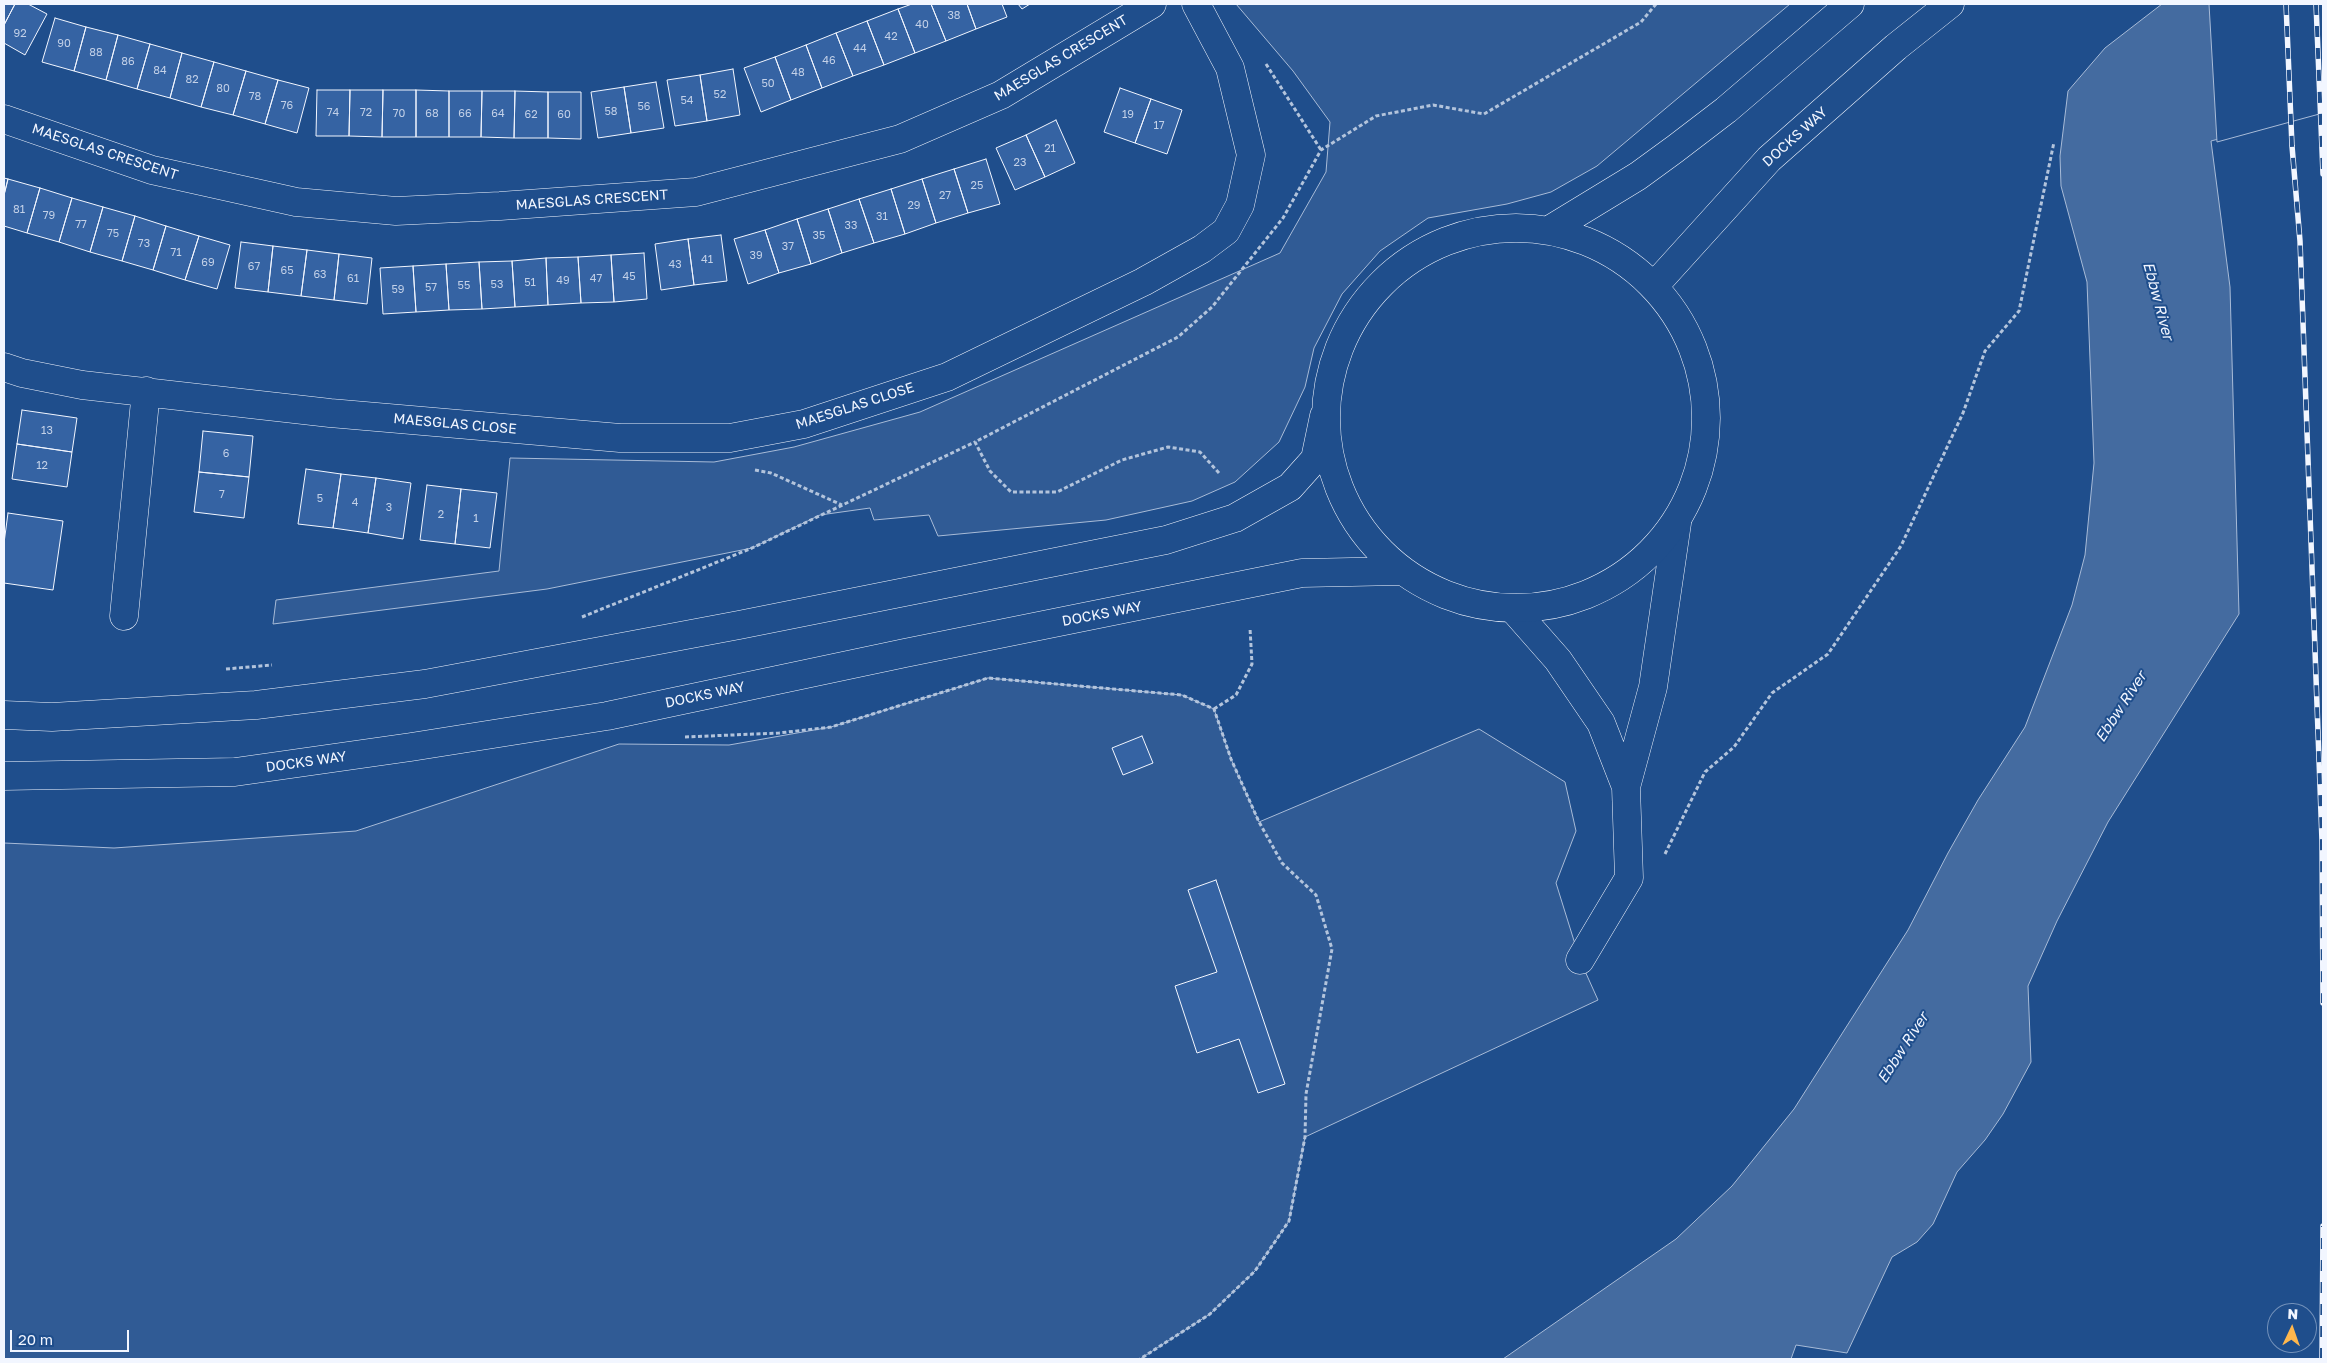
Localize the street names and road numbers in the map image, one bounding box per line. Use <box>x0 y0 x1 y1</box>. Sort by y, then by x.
street label: MAESGLAS CRESCENT <box>991 11 1131 105</box>
street label: DOCKS WAY <box>1759 104 1831 170</box>
street label: MAESGLAS CRESCENT <box>30 120 180 184</box>
street label: MAESGLAS CRESCENT <box>515 186 669 214</box>
street label: MAESGLAS CLOSE <box>794 379 916 433</box>
street label: MAESGLAS CLOSE <box>393 410 517 438</box>
street label: DOCKS WAY <box>1061 598 1143 630</box>
street label: DOCKS WAY <box>664 678 746 712</box>
street label: DOCKS WAY <box>265 748 347 776</box>

